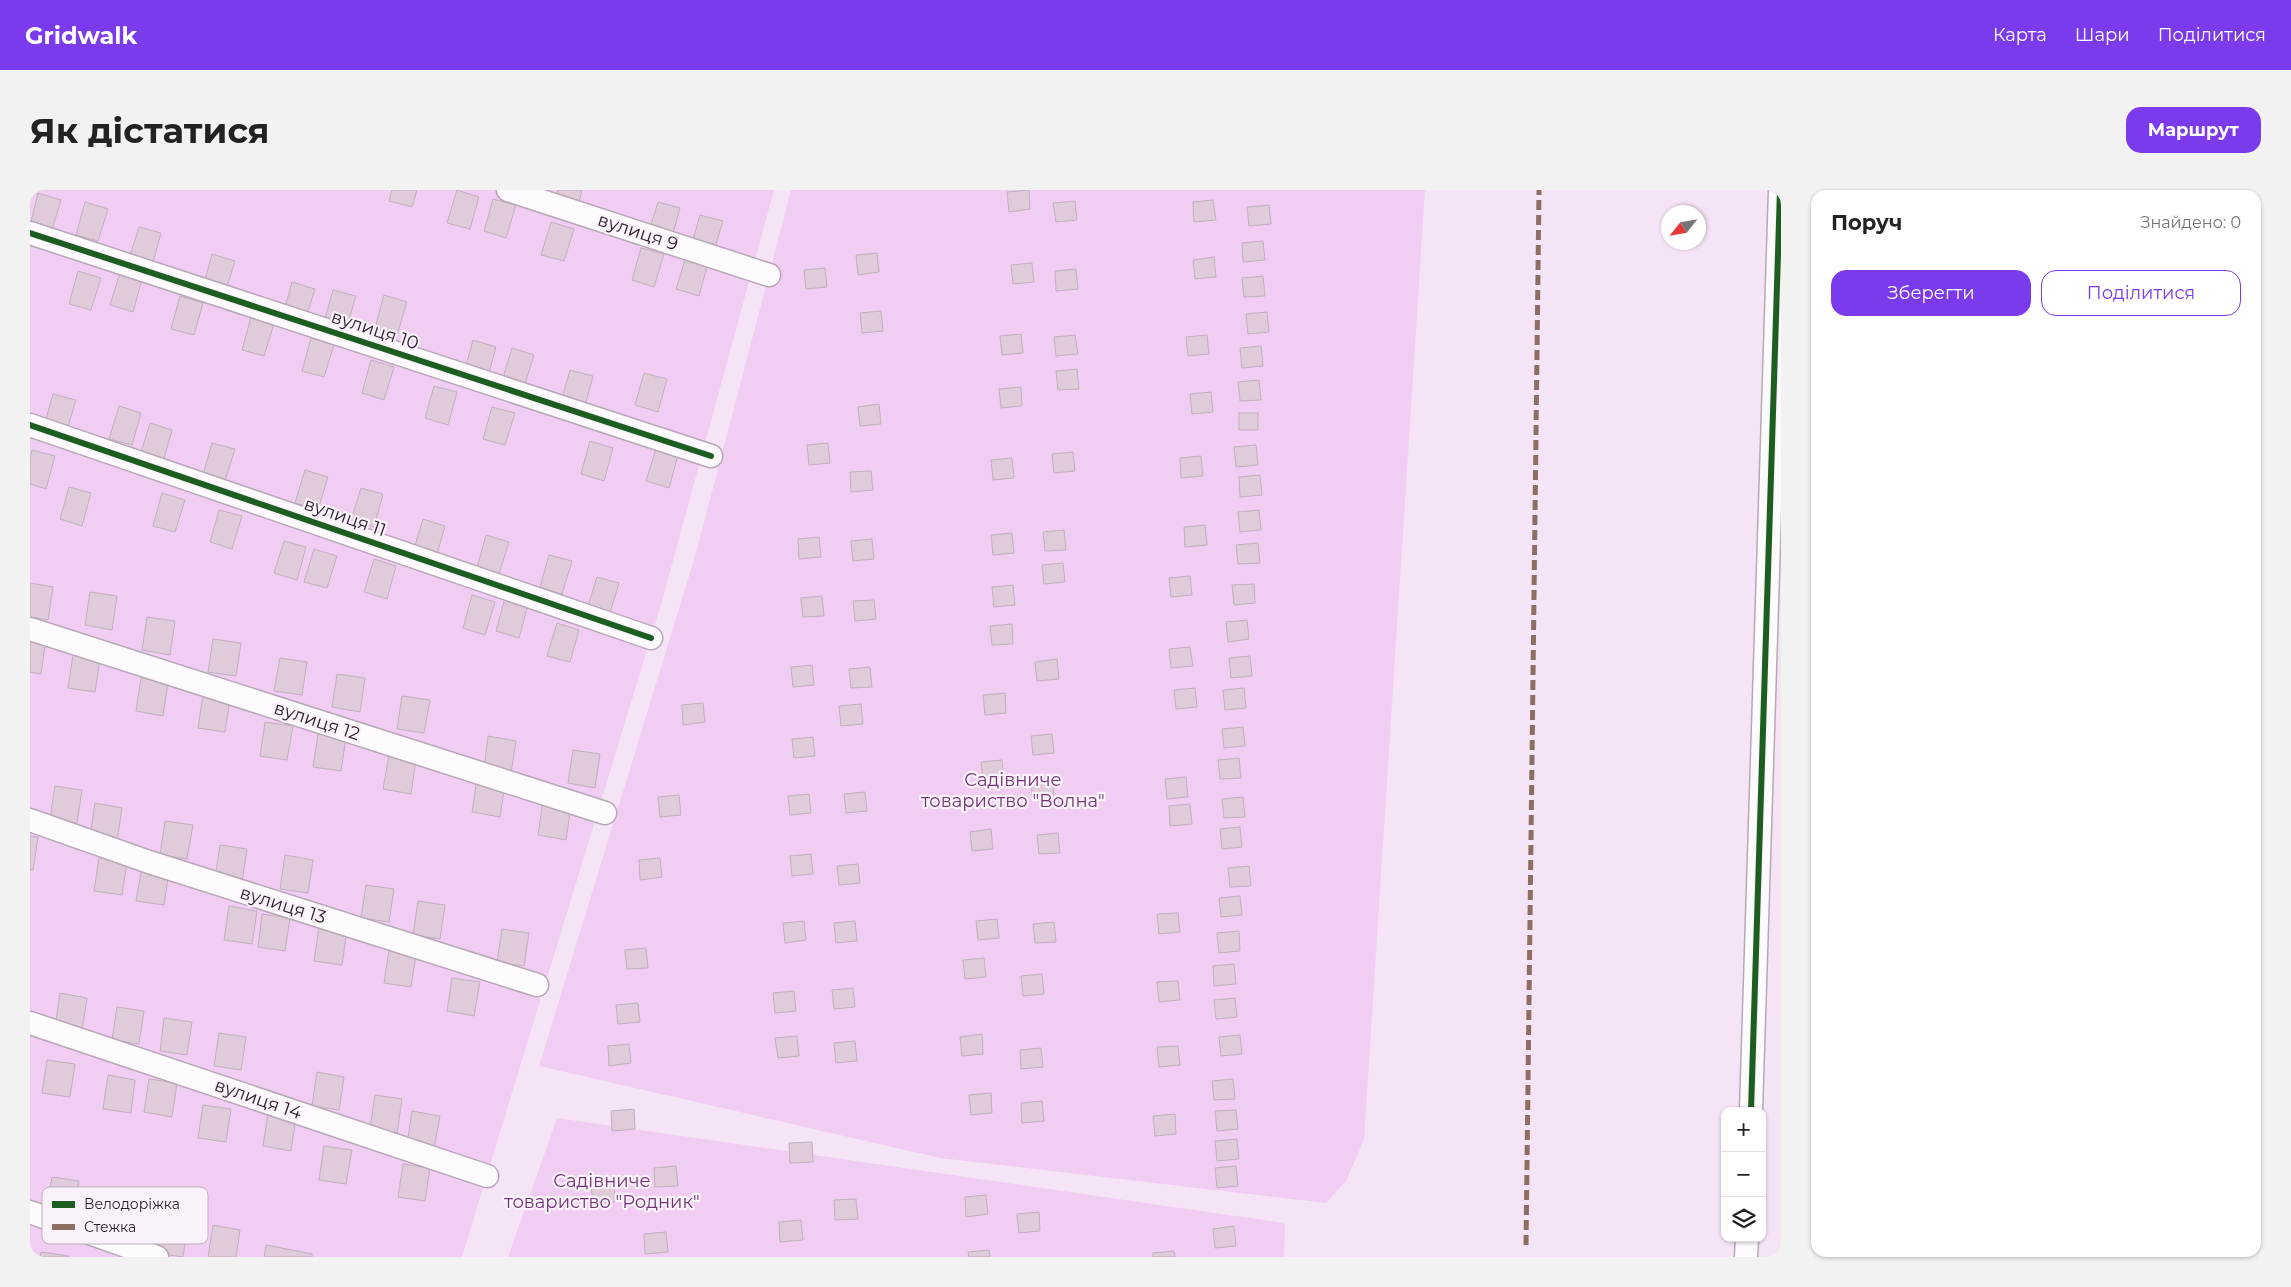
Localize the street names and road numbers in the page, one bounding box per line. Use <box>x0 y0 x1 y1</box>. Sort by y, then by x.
street label: вулиця 9 <box>595 209 681 255</box>
street label: вулиця 10 <box>328 306 422 354</box>
street label: вулиця 11 <box>301 493 389 541</box>
street label: вулиця 12 <box>271 697 363 745</box>
street label: вулиця 13 <box>237 881 329 929</box>
street label: вулиця 14 <box>212 1074 305 1124</box>

